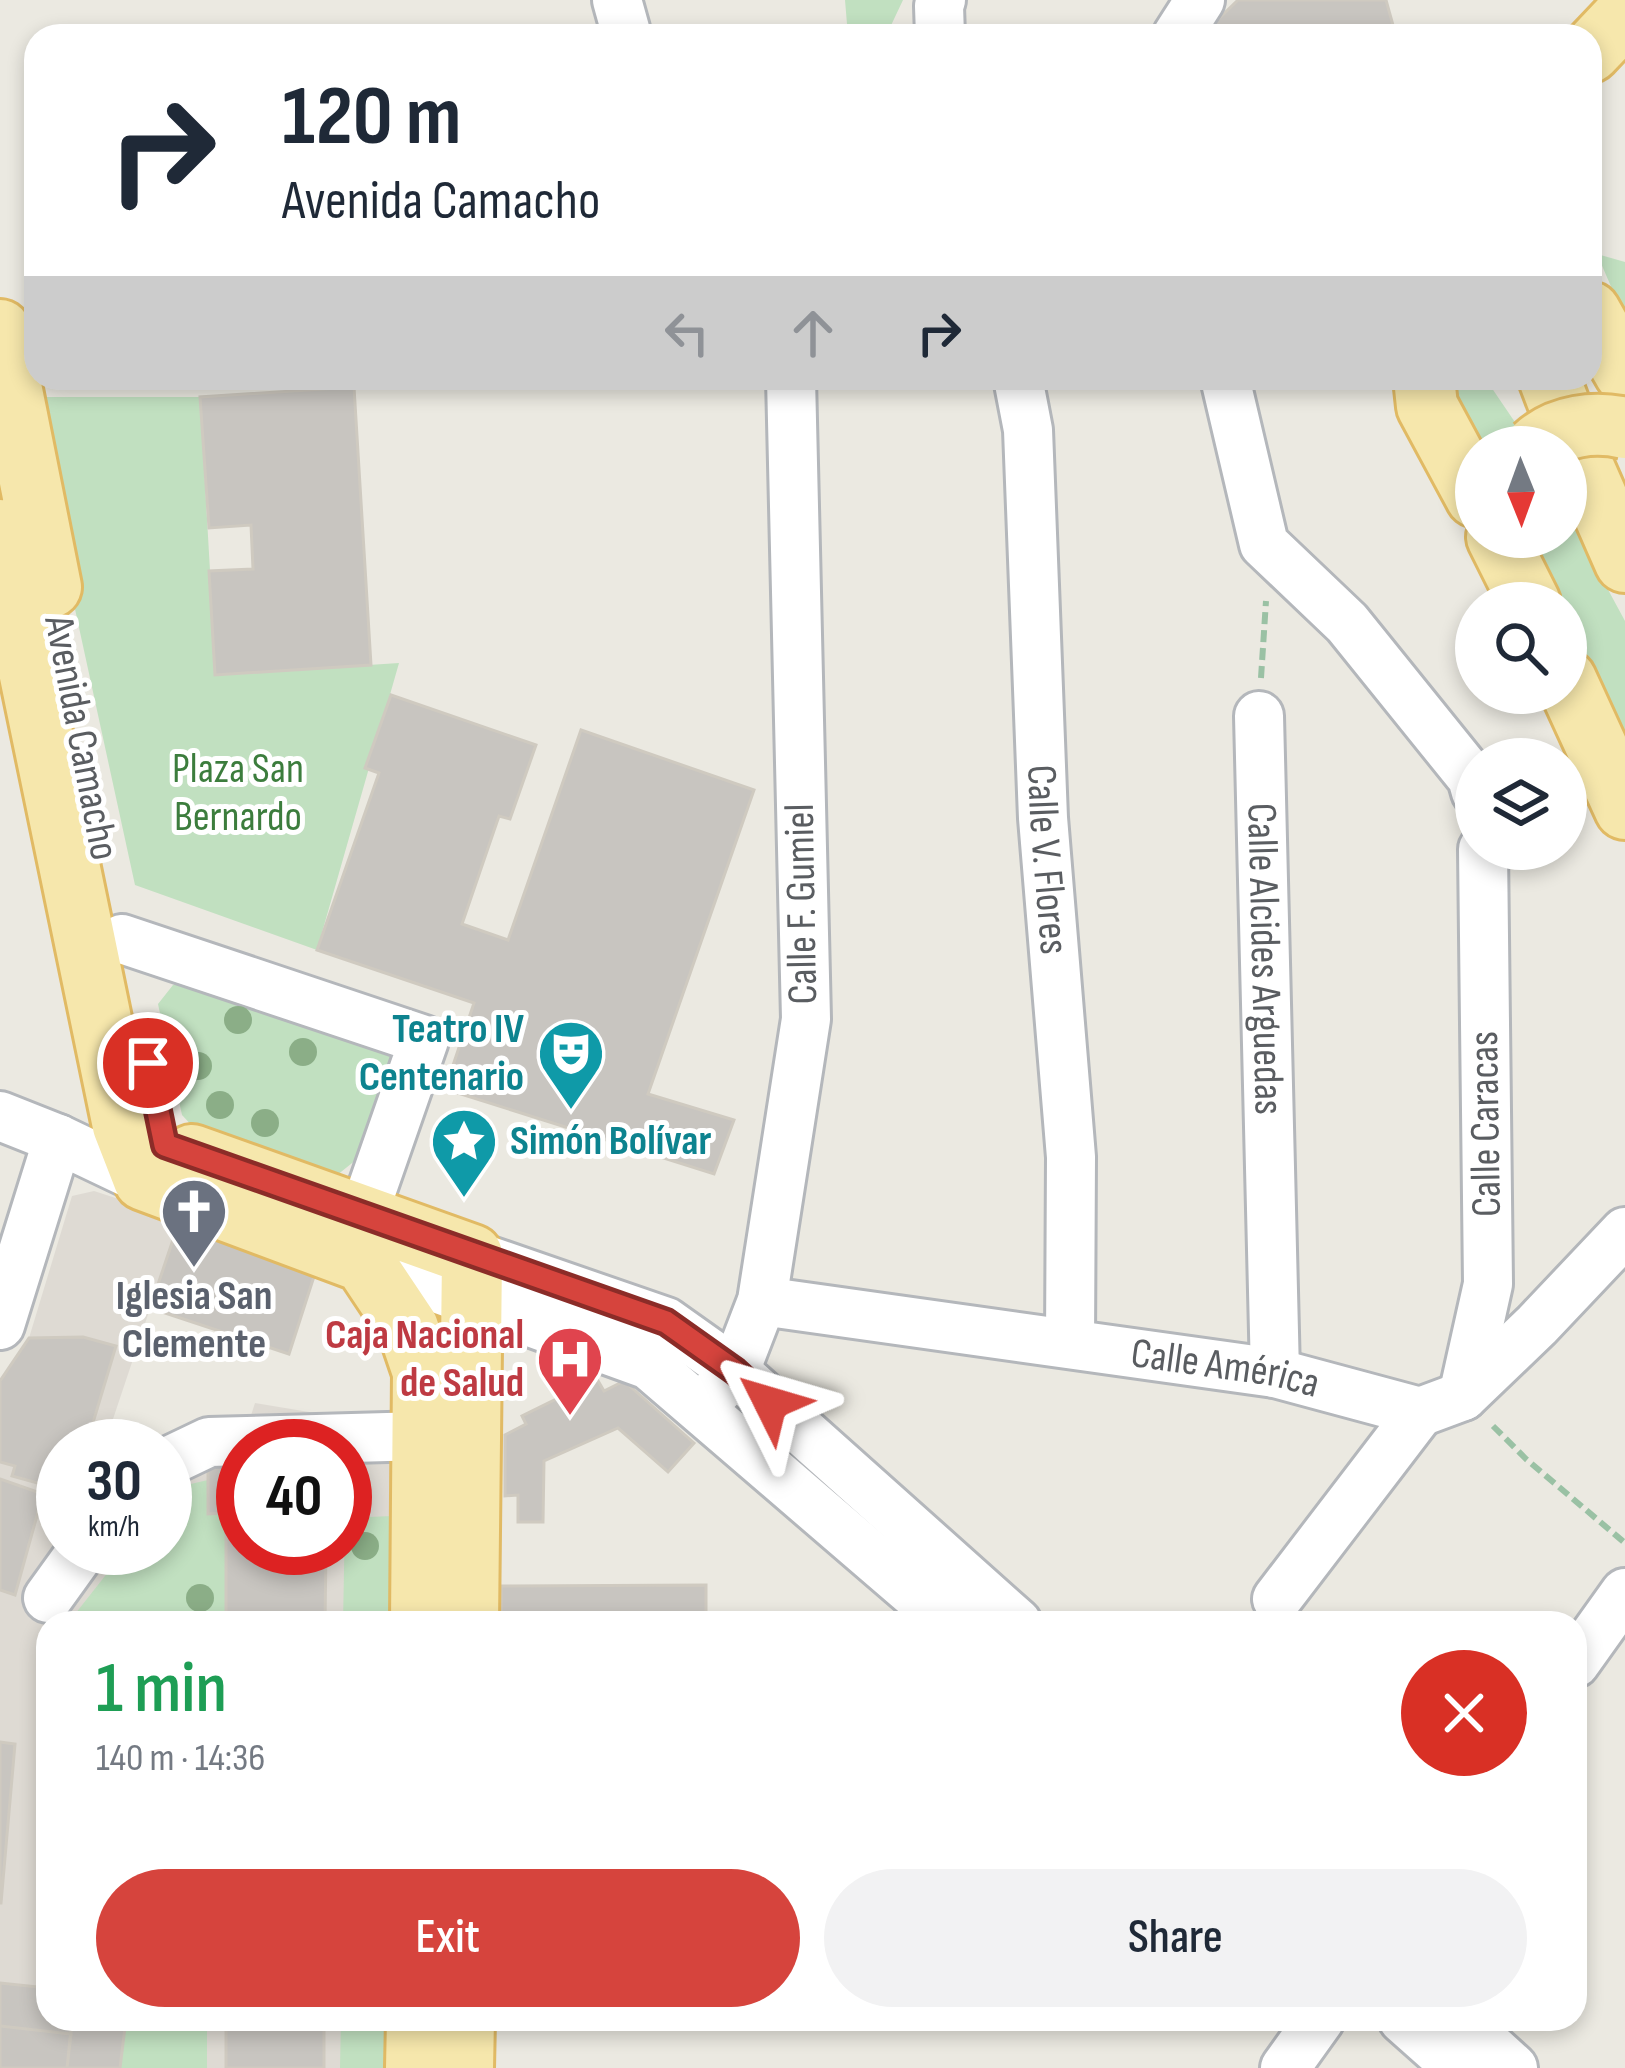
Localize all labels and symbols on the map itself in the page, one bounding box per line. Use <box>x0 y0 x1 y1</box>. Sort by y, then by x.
north arrow <box>1455 426 1587 558</box>
street label: Avenida Camacho <box>32 611 130 864</box>
park label: Plaza San Bernardo <box>172 744 304 843</box>
street label: Calle V. Flores <box>1015 764 1080 956</box>
street label: Calle Alcides Arguedas <box>1236 802 1294 1115</box>
street label: Calle F. Gumiel <box>775 803 829 1005</box>
place label: Teatro IV Centenario <box>359 1004 524 1103</box>
pin <box>97 1012 199 1114</box>
theatre icon: Teatro IV Centenario <box>536 1018 606 1112</box>
street label: Calle Caracas <box>1459 1031 1513 1217</box>
place icon: Simón Bolívar <box>429 1106 499 1200</box>
place label: Simón Bolívar <box>510 1116 711 1167</box>
church icon: Iglesia San Clemente <box>159 1176 229 1270</box>
place label: Iglesia San Clemente <box>116 1271 272 1370</box>
place label: Caja Nacional de Salud <box>325 1310 524 1409</box>
hospital icon: Caja Nacional de Salud <box>535 1324 605 1418</box>
street label: Calle América <box>1128 1328 1325 1409</box>
position arrow <box>707 1340 833 1466</box>
speed limit sign: 40 <box>216 1419 372 1575</box>

